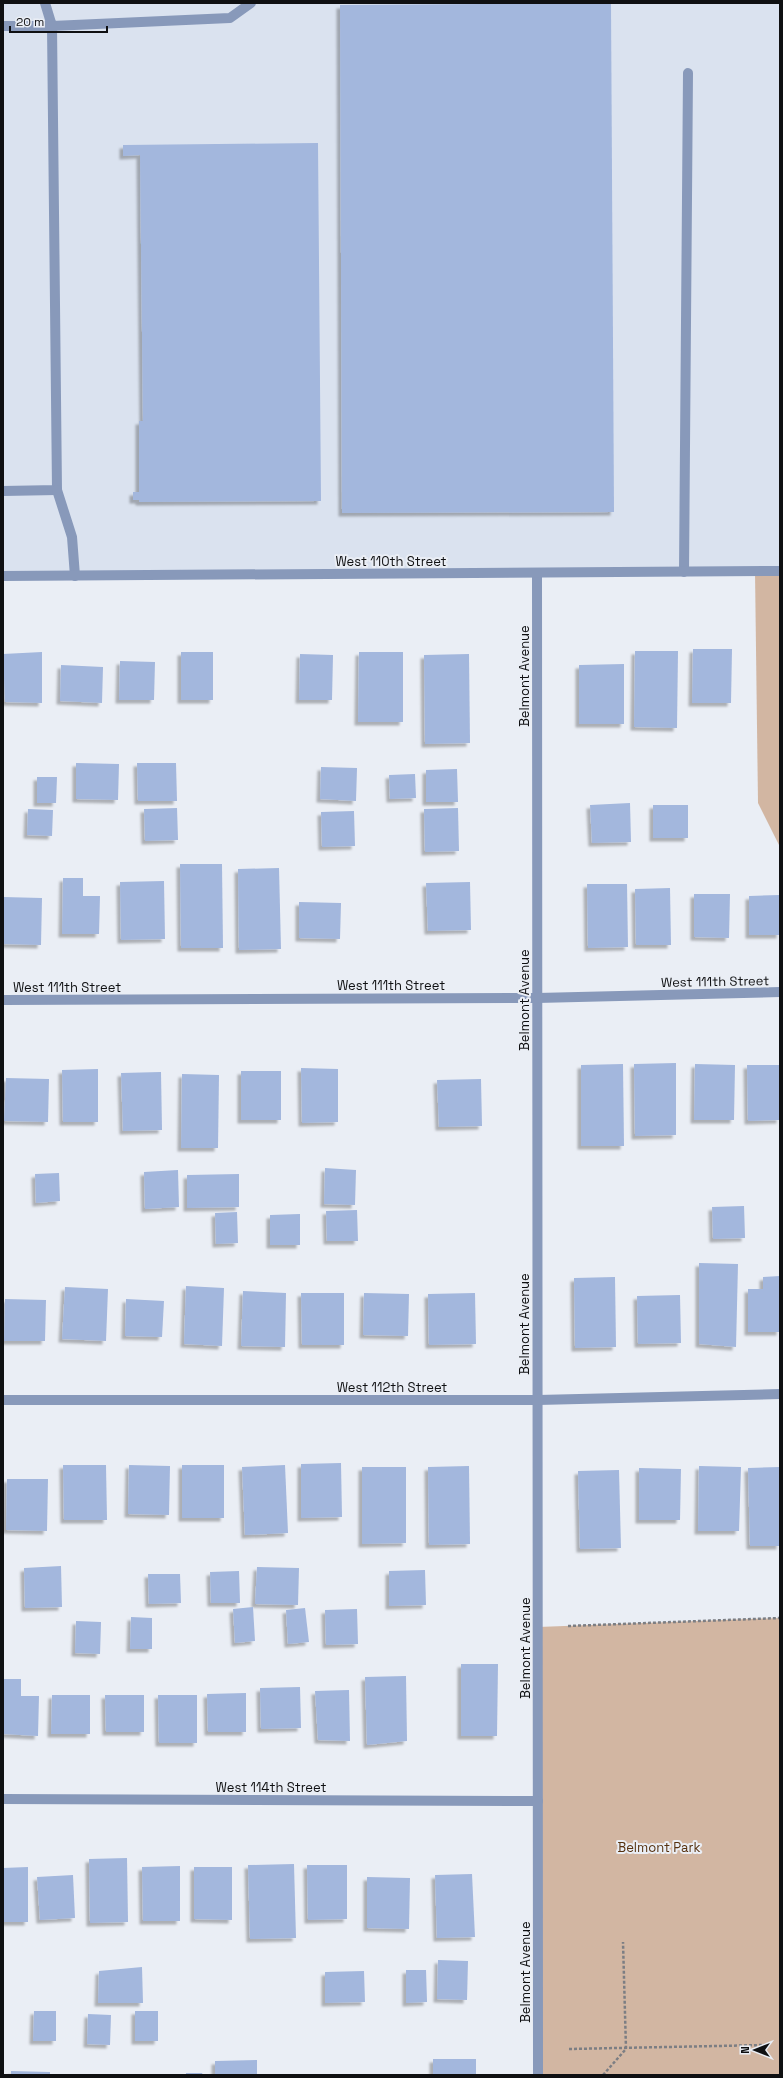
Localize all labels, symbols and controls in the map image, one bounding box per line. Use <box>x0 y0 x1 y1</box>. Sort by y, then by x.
scale bar <box>10 8 107 34</box>
text: 20 m <box>16 14 44 30</box>
street label: West 110th Street <box>335 553 447 570</box>
street label: Belmont Avenue <box>516 625 533 727</box>
street label: Belmont Avenue <box>516 949 533 1051</box>
street label: West 111th Street <box>661 972 769 991</box>
street label: West 111th Street <box>337 977 445 994</box>
street label: West 111th Street <box>13 979 121 996</box>
street label: Belmont Avenue <box>516 1273 533 1375</box>
street label: West 112th Street <box>337 1379 447 1396</box>
street label: Belmont Avenue <box>517 1597 534 1699</box>
street label: West 114th Street <box>216 1779 326 1796</box>
park label: Belmont Park <box>618 1839 700 1856</box>
street label: Belmont Avenue <box>517 1921 534 2023</box>
north arrow <box>735 2030 775 2070</box>
text: N <box>738 2046 752 2054</box>

